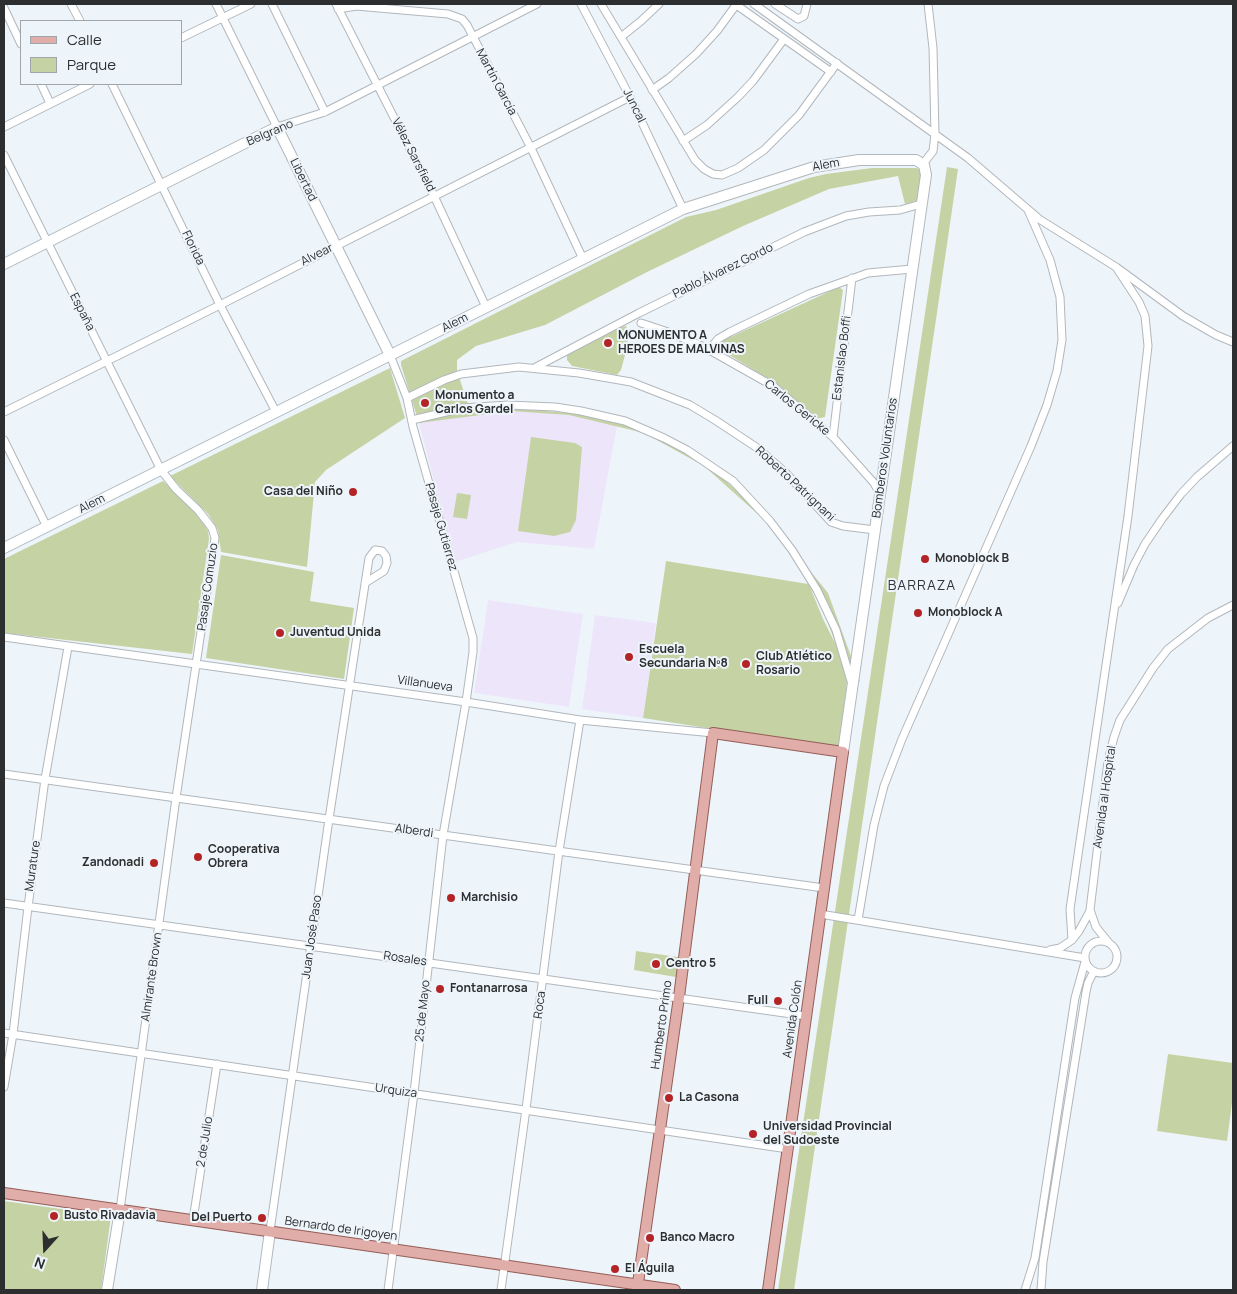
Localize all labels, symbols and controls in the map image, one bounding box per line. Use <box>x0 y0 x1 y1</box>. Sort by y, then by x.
legend <box>20 20 182 85</box>
text: Calle <box>67 29 102 50</box>
street label: Martín García <box>472 46 520 118</box>
text: Parque <box>67 54 116 75</box>
street label: Juncal <box>620 87 648 125</box>
street label: Vélez Sarsfield <box>388 116 438 194</box>
street label: Belgrano <box>245 117 295 149</box>
street label: Libertad <box>286 156 320 204</box>
street label: Alem <box>811 156 841 174</box>
street label: Florida <box>178 228 208 268</box>
street label: Pablo Álvarez Gordo <box>671 240 775 302</box>
street label: Alvear <box>299 241 335 269</box>
street label: España <box>66 291 98 333</box>
street label: Alem <box>440 310 470 336</box>
street label: Estanislao Boffi <box>830 315 854 401</box>
place label: MONUMENTO A HEROES DE MALVINAS <box>618 329 745 357</box>
marker: MONUMENTO A HEROES DE MALVINAS <box>602 337 614 349</box>
street label: Carlos Gericke <box>761 377 833 439</box>
place label: Monumento a Carlos Gardel <box>435 389 515 417</box>
marker: Monumento a Carlos Gardel <box>419 397 431 409</box>
street label: Bomberos Voluntarios <box>869 397 901 519</box>
street label: Roberto Patrignani <box>752 443 838 525</box>
street label: Pasaje Gutierrez <box>422 481 460 573</box>
place label: Casa del Niño <box>264 485 343 499</box>
marker: Casa del Niño <box>347 486 359 498</box>
street label: Alem <box>77 491 107 517</box>
street label: Pasaje Comuzio <box>195 542 221 632</box>
place label: Monoblock B <box>935 552 1009 566</box>
marker: Monoblock B <box>919 553 931 565</box>
district label: BARRAZA <box>887 578 957 594</box>
place label: Monoblock A <box>928 606 1002 620</box>
marker: Monoblock A <box>912 607 924 619</box>
place label: Juventud Unida <box>290 626 381 640</box>
marker: Juventud Unida <box>274 627 286 639</box>
place label: Escuela Secundaria Nº8 <box>639 643 728 671</box>
place label: Club Atlético Rosario <box>756 650 832 678</box>
marker: Escuela Secundaria Nº8 <box>623 651 635 663</box>
marker: Club Atlético Rosario <box>740 658 752 670</box>
street label: Villanueva <box>397 673 453 695</box>
street label: Avenida al Hospital <box>1091 745 1119 849</box>
street label: Alberdi <box>394 821 434 841</box>
street label: Murature <box>22 840 44 892</box>
place label: Cooperativa Obrera <box>208 843 280 871</box>
marker: Cooperativa Obrera <box>192 851 204 863</box>
place label: Zandonadi <box>82 856 144 870</box>
marker: Zandonadi <box>148 857 160 869</box>
place label: Marchisio <box>461 891 518 905</box>
marker: Marchisio <box>445 892 457 904</box>
street label: Juan José Paso <box>299 894 325 980</box>
street label: Almirante Brown <box>139 931 165 1023</box>
street label: Rosales <box>382 949 428 969</box>
place label: Centro 5 <box>666 957 716 971</box>
marker: Centro 5 <box>650 958 662 970</box>
street label: 25 de Mayo <box>413 979 433 1043</box>
street label: Avenida Colón <box>780 979 806 1059</box>
street label: Humberto Primo <box>649 980 675 1070</box>
place label: Fontanarrosa <box>450 982 528 996</box>
marker: Fontanarrosa <box>434 983 446 995</box>
street label: Roca <box>531 990 549 1020</box>
place label: Full <box>747 994 768 1008</box>
marker: Full <box>772 995 784 1007</box>
street label: Urquiza <box>374 1081 418 1101</box>
place label: La Casona <box>679 1091 739 1105</box>
marker: La Casona <box>663 1092 675 1104</box>
street label: 2 de Julio <box>194 1116 216 1168</box>
place label: Universidad Provincial del Sudoeste <box>763 1120 892 1148</box>
marker: Universidad Provincial del Sudoeste <box>747 1128 759 1140</box>
place label: Busto Rivadavia <box>64 1209 156 1223</box>
marker: Busto Rivadavia <box>48 1210 60 1222</box>
place label: Del Puerto <box>191 1211 252 1225</box>
marker: Del Puerto <box>256 1212 268 1224</box>
street label: Bernardo de Irigoyen <box>284 1214 398 1244</box>
north arrow <box>20 1224 70 1274</box>
place label: Banco Macro <box>660 1231 735 1245</box>
marker: Banco Macro <box>644 1232 656 1244</box>
text: N <box>32 1253 48 1274</box>
place label: El Águila <box>625 1262 674 1276</box>
marker: El Águila <box>609 1263 621 1275</box>

